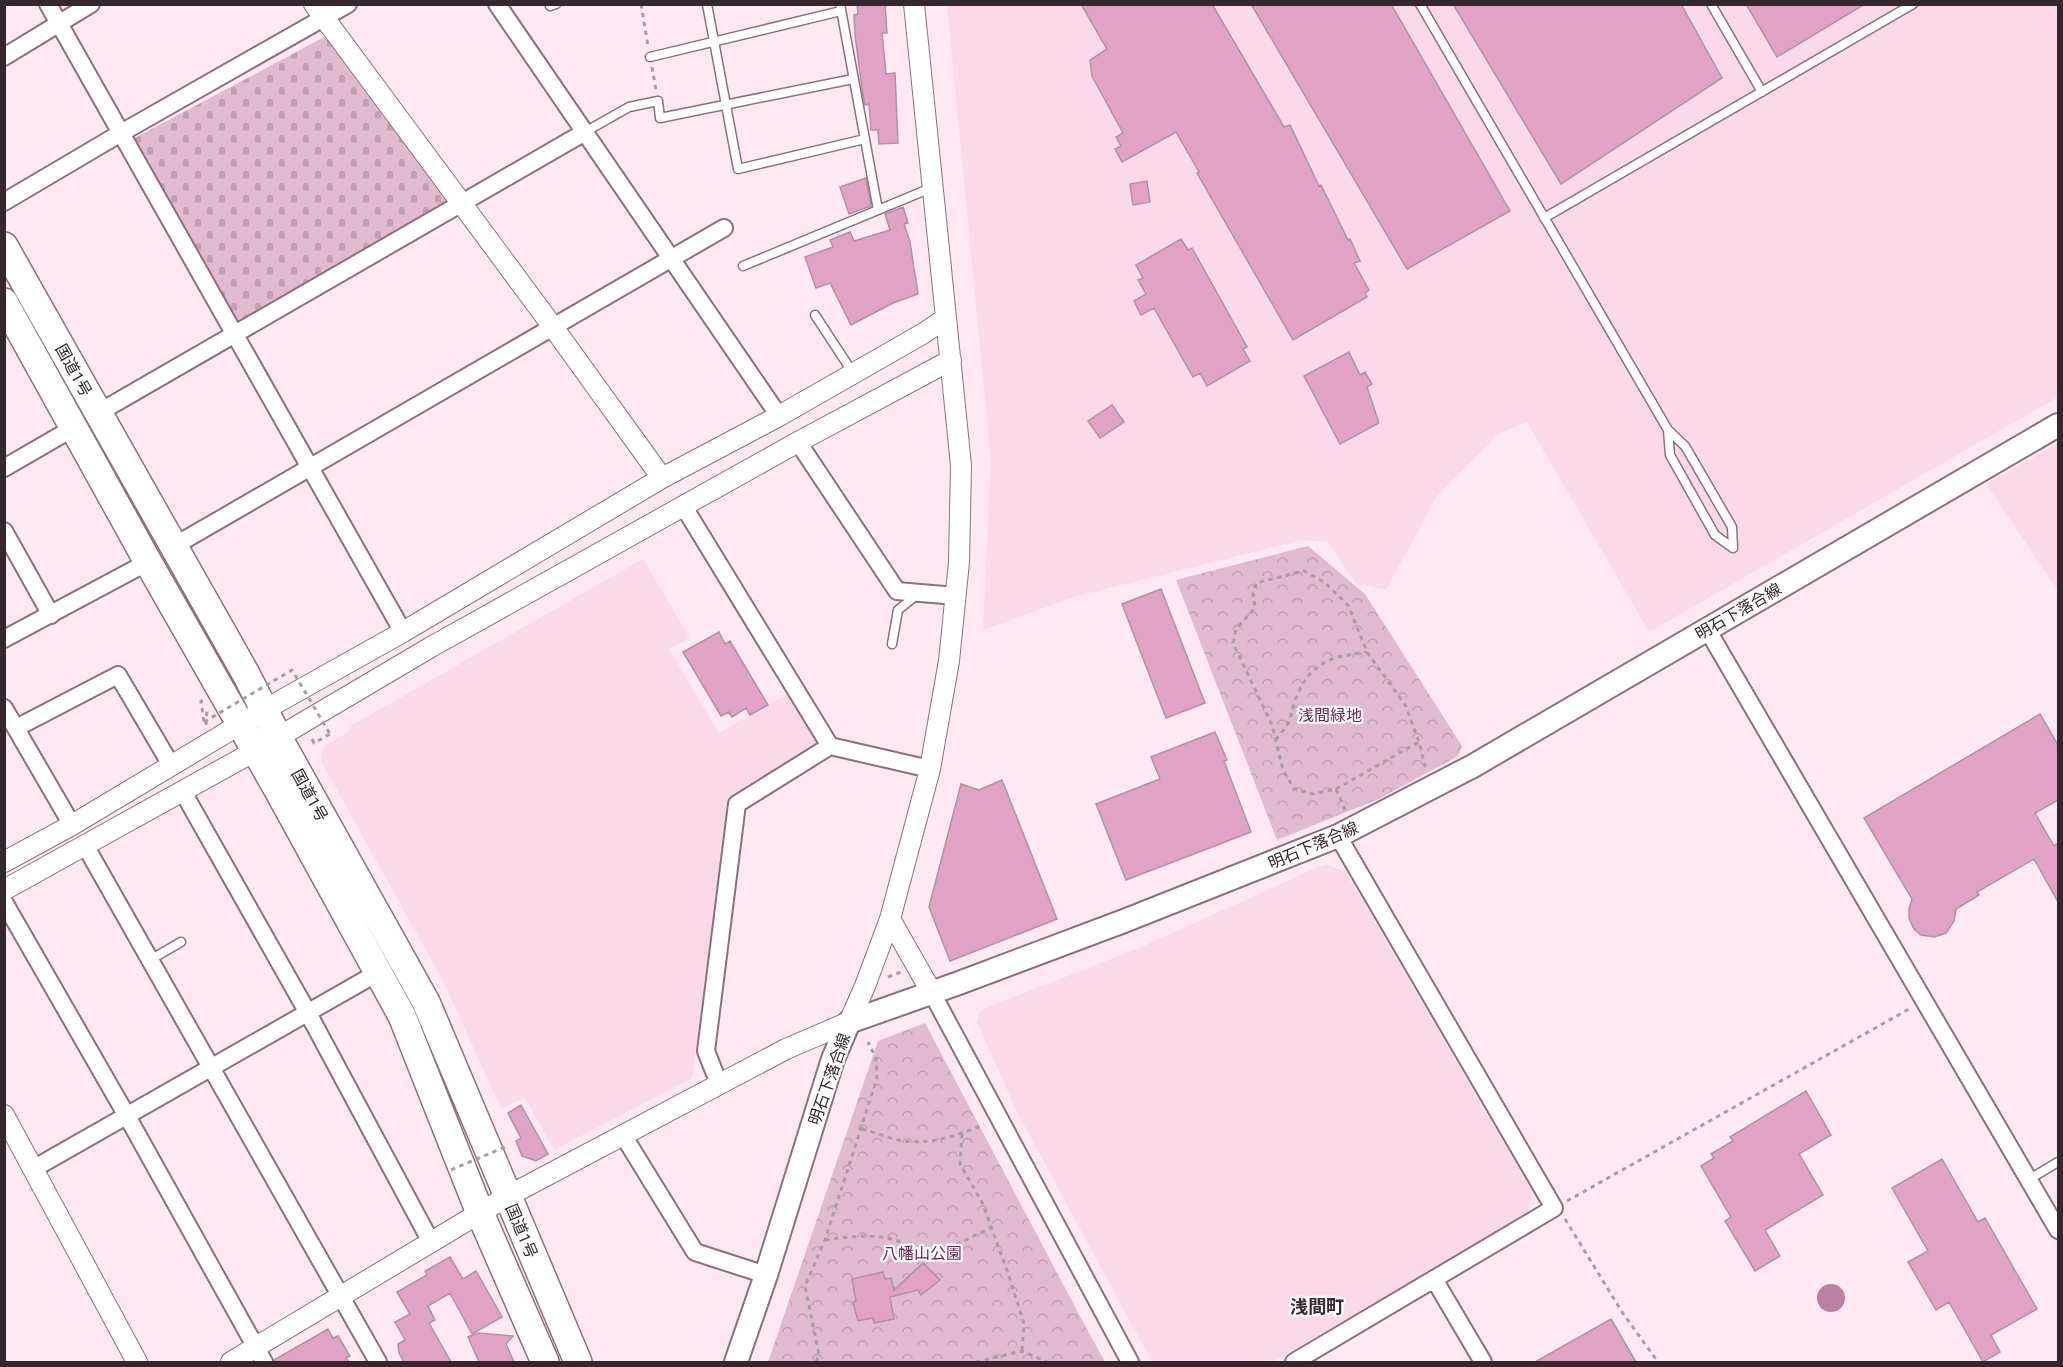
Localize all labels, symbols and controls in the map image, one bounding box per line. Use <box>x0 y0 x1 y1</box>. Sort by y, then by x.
street label: 国道1号 <box>51 341 96 400</box>
street label: 明石下落合線 <box>1692 579 1785 644</box>
park label: 浅間緑地 <box>1298 706 1362 725</box>
street label: 国道1号 <box>287 766 332 825</box>
street label: 明石下落合線 <box>1265 818 1361 873</box>
street label: 明石下落合線 <box>805 1031 854 1128</box>
street label: 国道1号 <box>502 1201 541 1261</box>
park label: 八幡山公園 <box>882 1244 962 1263</box>
district label: 浅間町 <box>1290 1296 1344 1317</box>

